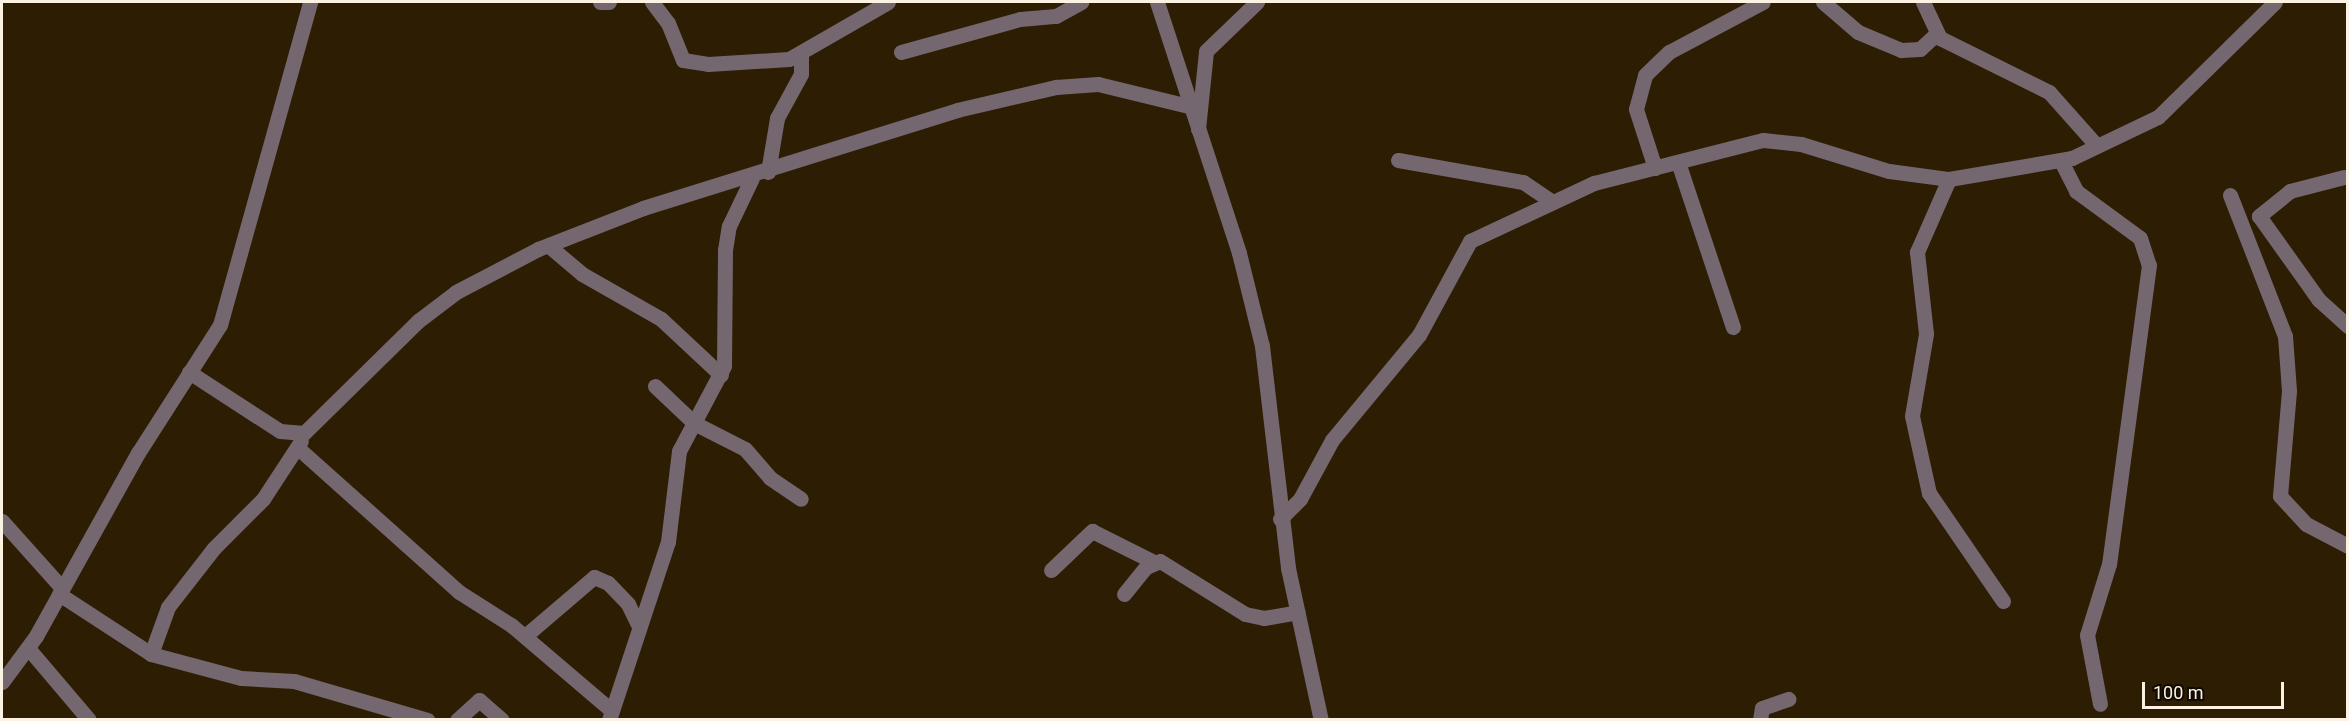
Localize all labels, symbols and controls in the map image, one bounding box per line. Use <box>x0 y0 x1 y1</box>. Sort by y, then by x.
scale bar <box>2145 670 2288 708</box>
text: 100 m <box>2153 682 2204 703</box>

